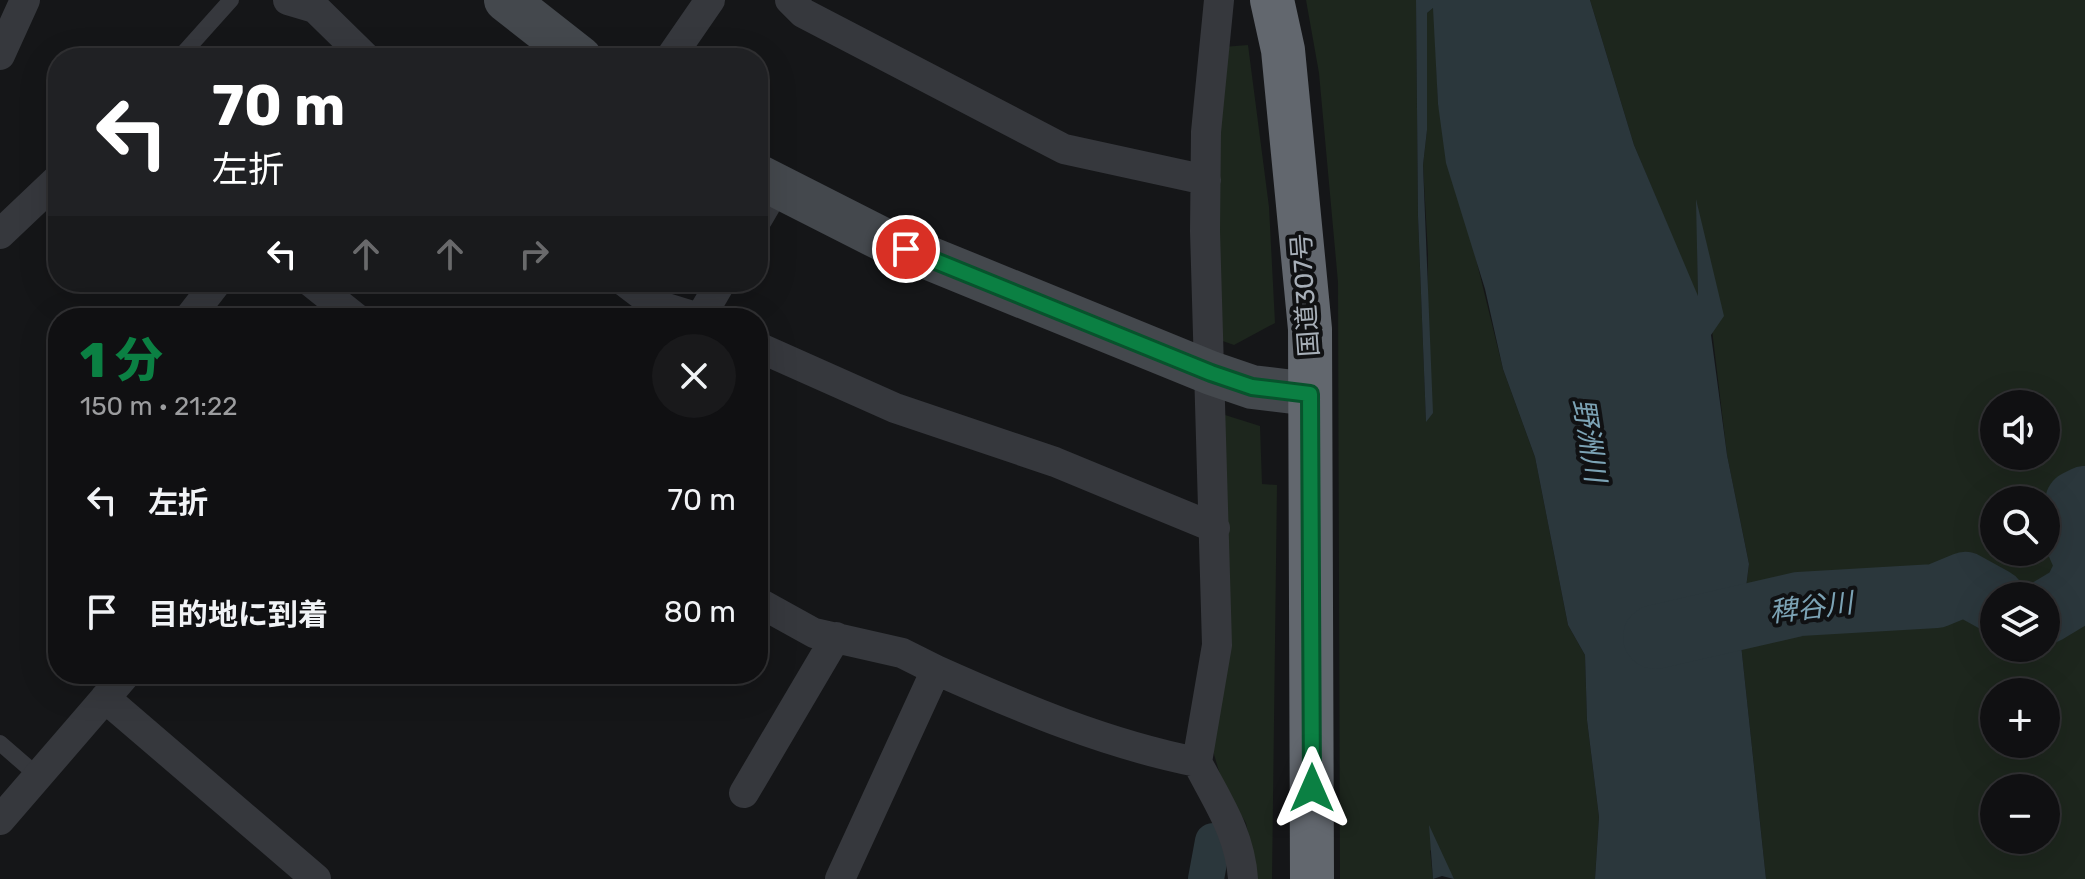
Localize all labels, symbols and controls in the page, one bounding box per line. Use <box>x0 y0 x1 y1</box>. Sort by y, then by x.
text: 70 m <box>212 73 345 139</box>
icon: left <box>80 80 184 184</box>
text: 左折 <box>212 148 284 191</box>
pin <box>872 215 940 283</box>
icon: arrive <box>884 227 928 271</box>
icon: left <box>260 232 304 276</box>
icon: ahead <box>344 232 388 276</box>
icon: ahead <box>428 232 472 276</box>
icon: right <box>512 232 556 276</box>
street label: 国道307号 <box>1286 232 1325 358</box>
text: 1 分 <box>80 332 163 389</box>
button: close <box>652 334 736 418</box>
map controls <box>1980 390 2060 854</box>
button: sound <box>1980 390 2060 470</box>
text: 150 m · 21:22 <box>80 391 237 422</box>
water label: 野洲川 <box>1567 396 1613 487</box>
icon: left <box>80 478 124 522</box>
text: 70 m <box>668 482 736 518</box>
text: 左折 <box>148 485 208 521</box>
button: search <box>1980 486 2060 566</box>
button: layers <box>1980 582 2060 662</box>
water label: 稗谷川 <box>1767 586 1858 629</box>
icon: arrive <box>80 590 124 634</box>
text: 80 m <box>664 594 736 630</box>
text: 目的地に到着 <box>148 597 328 633</box>
button: + <box>1980 678 2060 758</box>
position arrow <box>1270 746 1354 830</box>
button: − <box>1980 774 2060 854</box>

